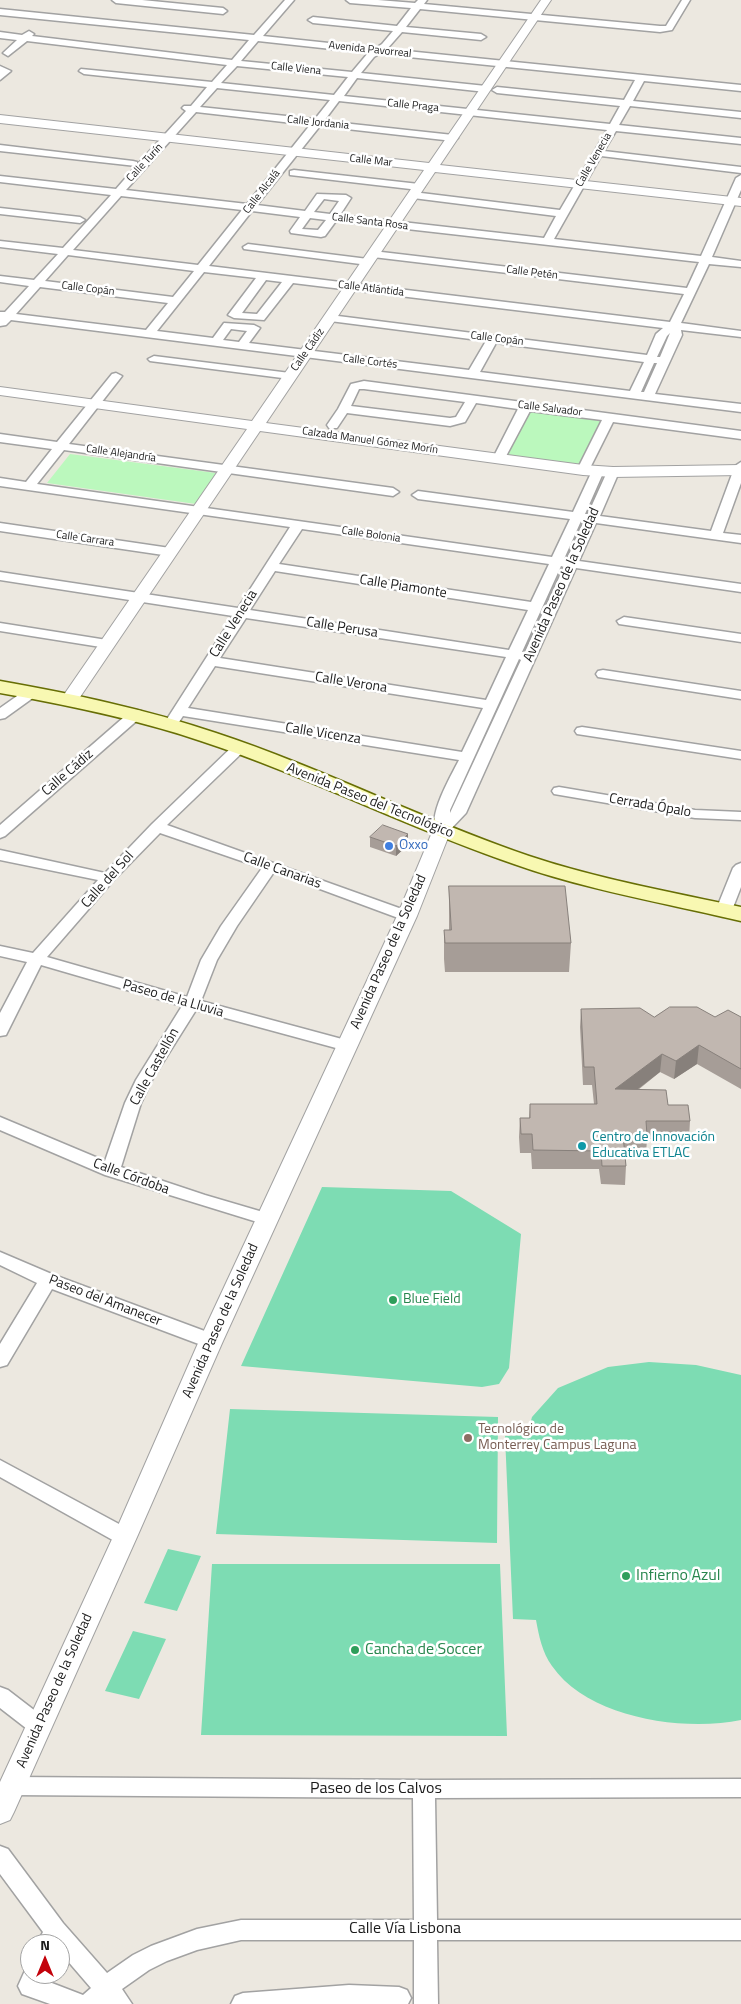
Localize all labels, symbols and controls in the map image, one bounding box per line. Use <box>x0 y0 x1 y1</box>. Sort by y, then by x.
street label: Avenida Pavorreal <box>328 39 412 61</box>
street label: Calle Viena <box>270 60 322 78</box>
street label: Calle Praga <box>387 97 439 115</box>
street label: Calle Jordania <box>286 113 350 133</box>
street label: Calle Venecia <box>573 131 615 189</box>
street label: Calle Turín <box>124 141 166 185</box>
street label: Calle Mar <box>349 152 393 170</box>
street label: Calle Alcalá <box>241 167 283 217</box>
street label: Calle Santa Rosa <box>331 211 409 233</box>
street label: Calle Petén <box>505 263 559 283</box>
street label: Calle Atlántida <box>337 278 405 300</box>
street label: Calle Copán <box>61 279 115 299</box>
street label: Calle Cádiz <box>288 326 328 374</box>
street label: Calle Copán <box>470 329 524 349</box>
street label: Calle Cortés <box>342 352 398 372</box>
street label: Calle Salvador <box>517 399 583 419</box>
street label: Calzada Manuel Gómez Morín <box>301 425 439 457</box>
street label: Calle Alejandría <box>85 443 157 465</box>
street label: Avenida Paseo de la Soledad <box>520 505 604 665</box>
street label: Calle Bolonia <box>341 524 401 546</box>
street label: Calle Carrara <box>55 528 115 550</box>
street label: Calle Piamonte <box>358 572 448 602</box>
street label: Calle Venecia <box>207 587 261 661</box>
street label: Calle Perusa <box>305 614 379 642</box>
street label: Calle Verona <box>314 669 388 697</box>
street label: Calle Vicenza <box>284 720 362 748</box>
street label: Calle Cádiz <box>39 746 97 800</box>
street label: Avenida Paseo del Tecnológico <box>284 760 456 842</box>
street label: Cerrada Ópalo <box>608 791 692 821</box>
place label: Oxxo <box>399 838 428 854</box>
marker: Oxxo <box>383 840 395 852</box>
street label: Calle del Sol <box>78 848 138 912</box>
street label: Calle Canarias <box>241 849 323 893</box>
street label: Avenida Paseo de la Soledad <box>347 872 431 1032</box>
street label: Paseo de la Lluvia <box>121 977 225 1021</box>
street label: Calle Castellón <box>127 1025 183 1109</box>
place label: Centro de Innovación Educativa ETLAC <box>592 1130 715 1162</box>
marker: Centro de Innovación Educativa ETLAC <box>576 1140 588 1152</box>
street label: Calle Córdoba <box>91 1155 171 1199</box>
street label: Avenida Paseo de la Soledad <box>179 1241 263 1401</box>
street label: Paseo del Amanecer <box>46 1272 164 1330</box>
place label: Blue Field <box>403 1292 461 1308</box>
marker: Blue Field <box>387 1294 399 1306</box>
place label: Tecnológico de Monterrey Campus Laguna <box>478 1422 636 1454</box>
marker: Tecnológico de Monterrey Campus Laguna <box>462 1432 474 1444</box>
place label: Infierno Azul <box>636 1566 721 1586</box>
marker: Infierno Azul <box>620 1570 632 1582</box>
street label: Avenida Paseo de la Soledad <box>13 1611 97 1771</box>
place label: Cancha de Soccer <box>365 1640 482 1660</box>
marker: Cancha de Soccer <box>349 1644 361 1656</box>
street label: Paseo de los Calvos <box>310 1779 442 1799</box>
street label: Calle Vía Lisbona <box>349 1919 461 1939</box>
north arrow <box>20 1934 70 1984</box>
text: N <box>40 1934 50 1955</box>

